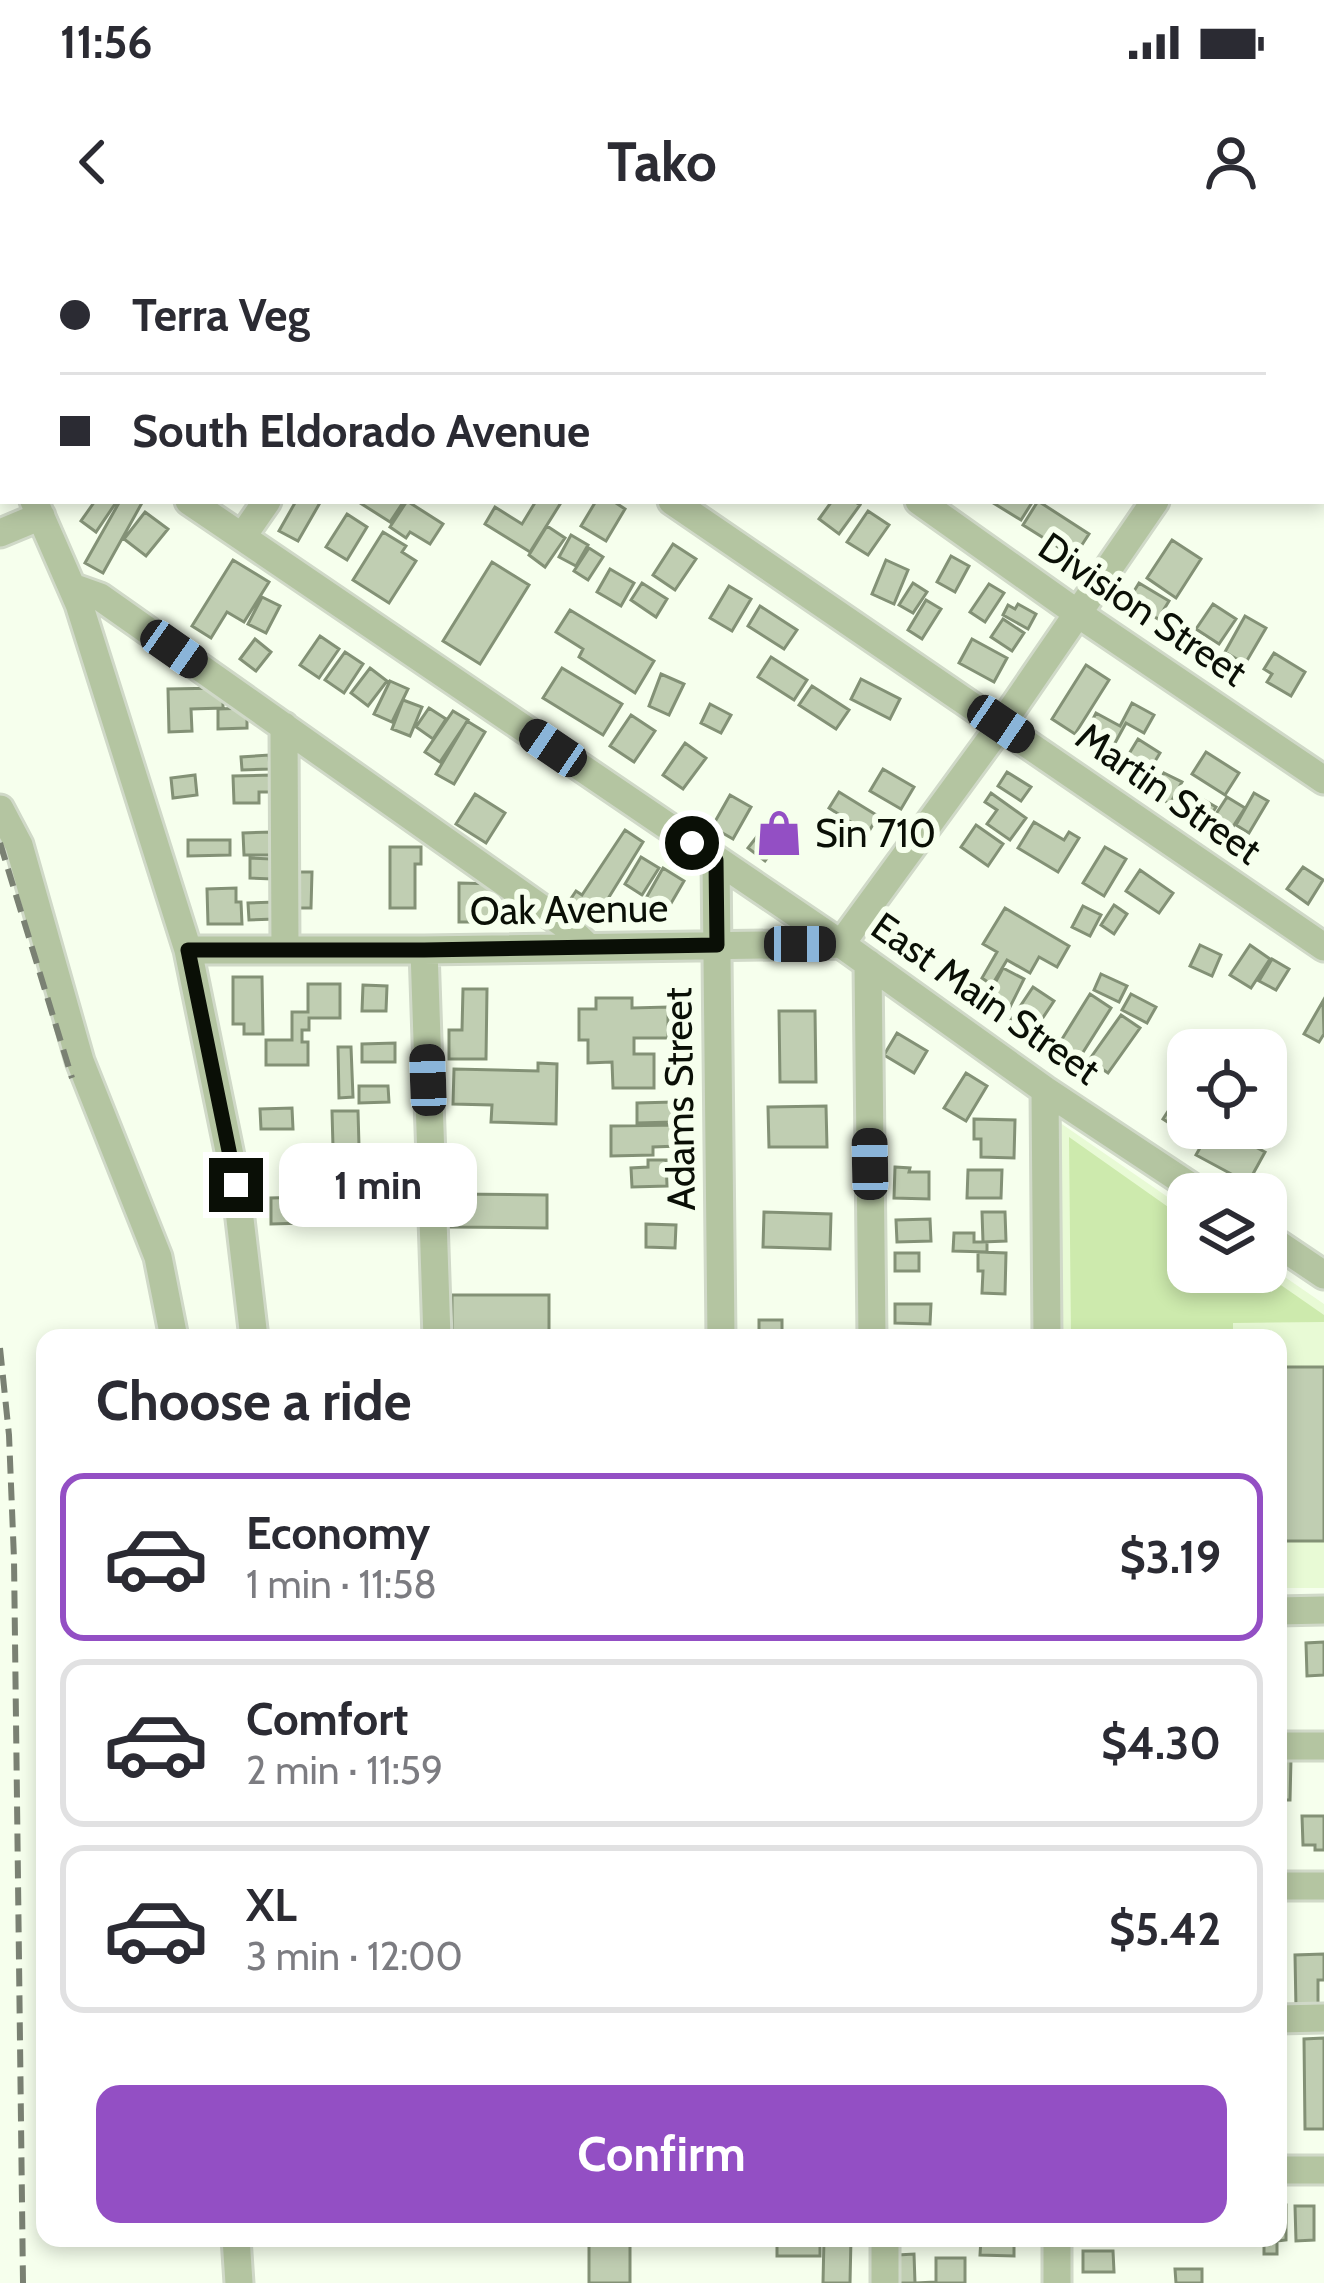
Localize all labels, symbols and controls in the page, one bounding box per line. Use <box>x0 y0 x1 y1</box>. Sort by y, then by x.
text: 11:56 <box>60 15 153 69</box>
icon: back <box>60 129 126 195</box>
text: Tako <box>607 129 717 195</box>
icon: person <box>1198 129 1264 195</box>
text: Terra Veg <box>132 288 310 342</box>
text: South Eldorado Avenue <box>132 404 590 458</box>
street label: Division Street <box>1030 522 1256 696</box>
car <box>134 614 214 684</box>
car <box>961 689 1041 759</box>
street label: Martin Street <box>1067 712 1271 874</box>
car <box>513 713 593 783</box>
shop icon: Sin 710 <box>754 808 804 858</box>
place label: Sin 710 <box>815 809 936 857</box>
route start <box>665 816 719 870</box>
street label: Oak Avenue <box>469 883 669 935</box>
street label: East Main Street <box>863 902 1109 1094</box>
car <box>764 926 836 962</box>
street label: Adams Street <box>653 987 705 1211</box>
map controls <box>1167 1029 1287 1293</box>
button: locate <box>1167 1029 1287 1149</box>
car <box>409 1043 447 1117</box>
car <box>851 1128 889 1200</box>
callout: 1 min <box>278 1143 476 1227</box>
route end <box>209 1158 263 1212</box>
text: 1 min <box>334 1161 422 1209</box>
button: layers <box>1167 1173 1287 1293</box>
text: Choose a ride <box>96 1368 411 1434</box>
icon: car <box>102 1503 210 1611</box>
text: Economy <box>246 1506 430 1560</box>
text: $3.19 <box>1120 1530 1221 1584</box>
text: 1 min · 11:58 <box>246 1560 437 1608</box>
icon: car <box>102 1689 210 1797</box>
text: Comfort <box>246 1692 409 1746</box>
text: $4.30 <box>1101 1716 1221 1770</box>
text: 2 min · 11:59 <box>246 1746 443 1794</box>
icon: car <box>102 1875 210 1983</box>
text: XL <box>246 1878 297 1932</box>
text: $5.42 <box>1109 1902 1221 1956</box>
text: 3 min · 12:00 <box>246 1932 463 1980</box>
button: Confirm <box>96 2085 1227 2223</box>

